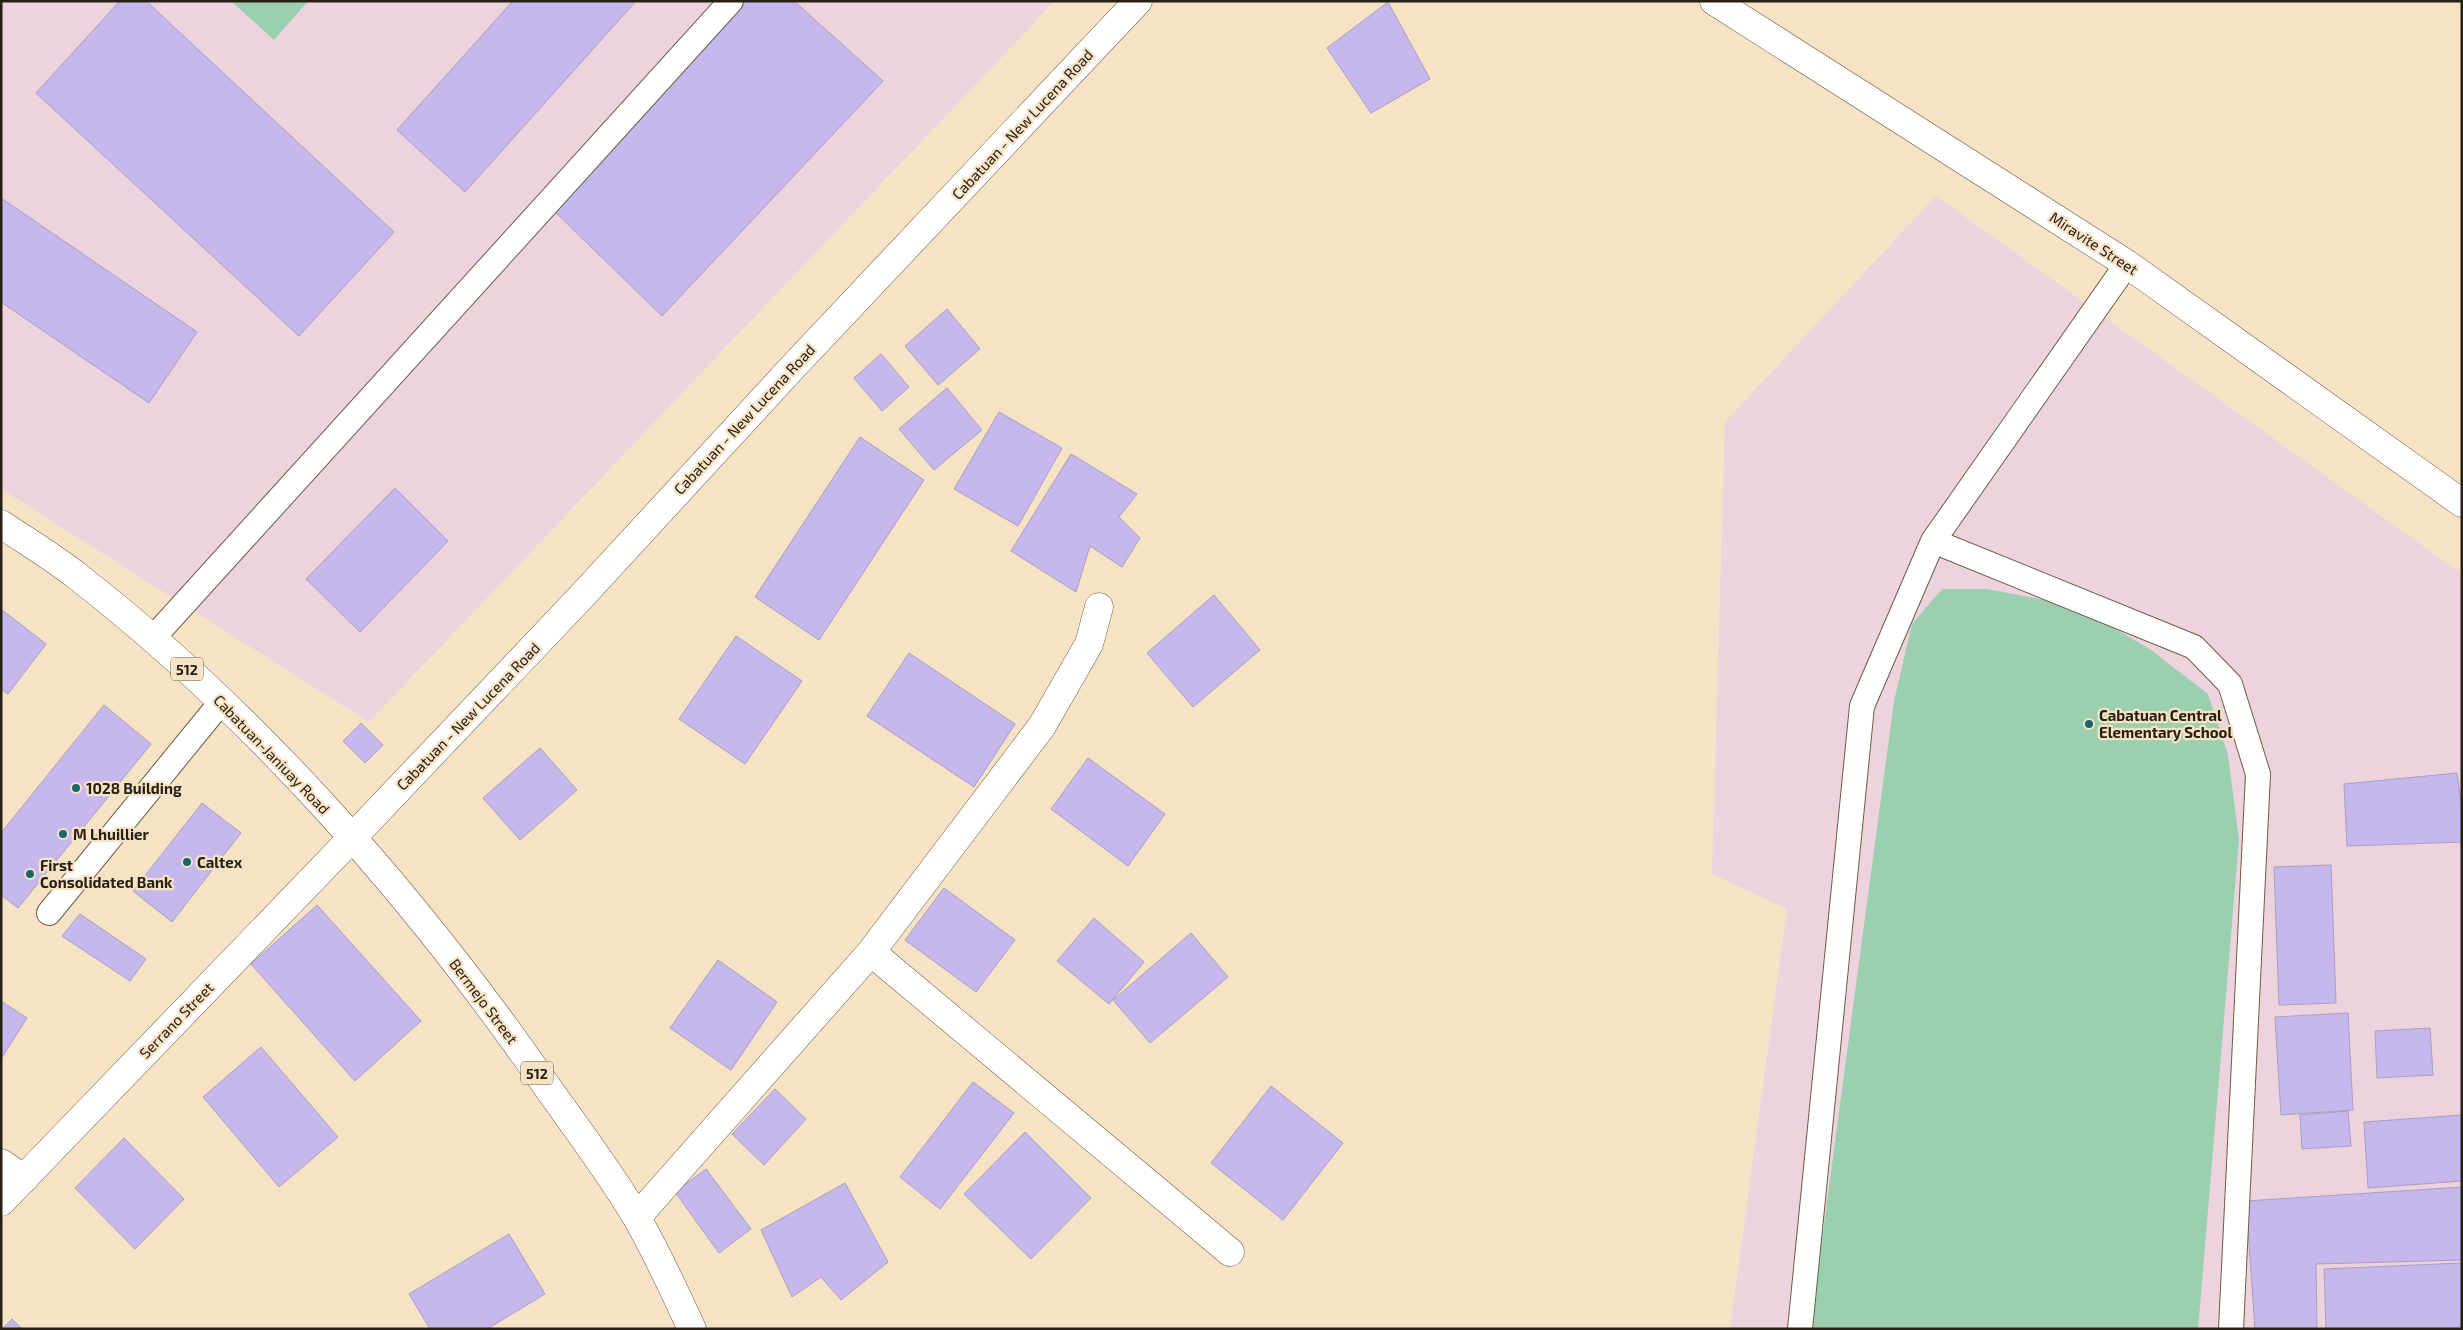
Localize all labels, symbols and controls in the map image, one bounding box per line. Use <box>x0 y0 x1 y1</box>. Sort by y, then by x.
street label: Cabatuan - New Lucena Road <box>948 45 1096 203</box>
street label: Miravite Street <box>2046 208 2142 278</box>
street label: Cabatuan - New Lucena Road <box>670 340 818 498</box>
street label: Cabatuan - New Lucena Road <box>393 638 543 794</box>
road number: 512 <box>171 658 203 681</box>
street label: Cabatuan-Janiuay Road <box>210 691 334 817</box>
place label: Cabatuan Central Elementary School <box>2099 706 2232 742</box>
marker: Cabatuan Central Elementary School <box>2083 718 2095 730</box>
place label: 1028 Building <box>86 779 182 797</box>
marker: 1028 Building <box>70 782 82 794</box>
place label: M Lhuillier <box>73 825 149 843</box>
marker: M Lhuillier <box>57 828 69 840</box>
place label: Caltex <box>197 853 243 871</box>
place label: First Consolidated Bank <box>40 856 173 891</box>
marker: Caltex <box>181 856 193 868</box>
marker: First Consolidated Bank <box>24 868 36 880</box>
street label: Bermejo Street <box>445 955 522 1048</box>
street label: Serrano Street <box>135 978 217 1062</box>
road number: 512 <box>521 1062 553 1084</box>

